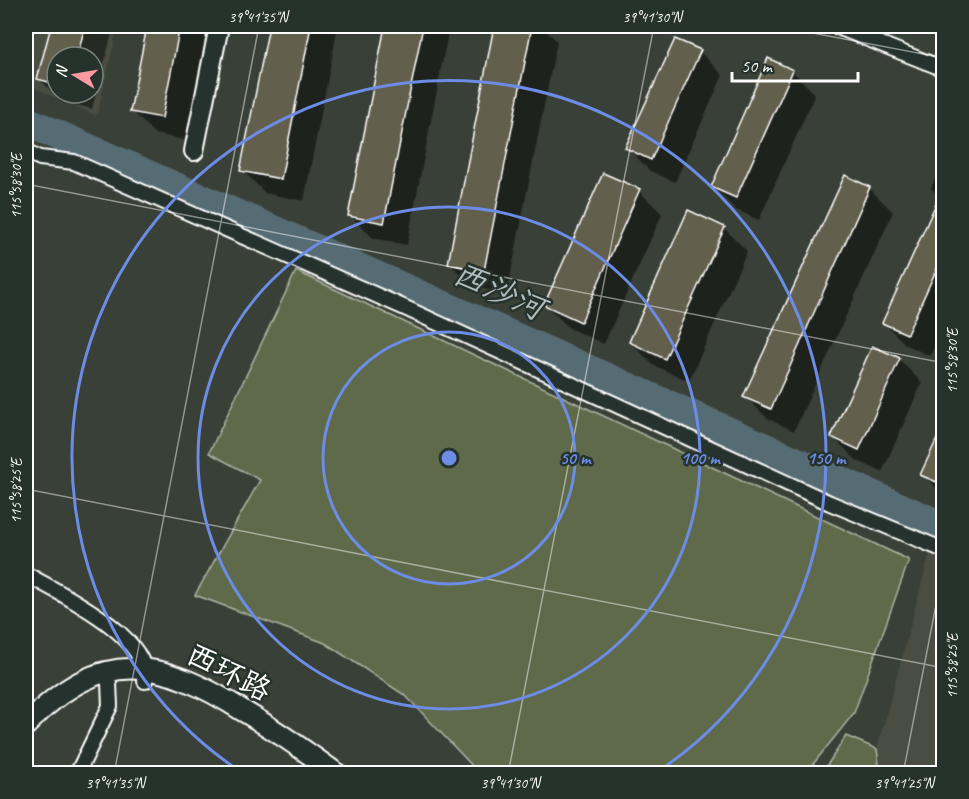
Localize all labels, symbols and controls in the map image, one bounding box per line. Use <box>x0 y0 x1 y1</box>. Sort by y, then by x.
text: 39°41'35"N <box>228 8 291 27</box>
text: 39°41'30"N <box>622 8 685 27</box>
north arrow <box>45 45 105 105</box>
scale bar <box>732 45 858 83</box>
text: 50 m <box>741 55 774 77</box>
text: N <box>50 63 73 79</box>
text: 115°58'30"E <box>7 152 26 218</box>
water label: 西沙河 <box>447 253 556 331</box>
text: 115°58'30"E <box>943 327 962 393</box>
text: 50 m <box>560 447 592 469</box>
text: 100 m <box>681 447 721 469</box>
text: 150 m <box>807 447 847 469</box>
centre of rings <box>439 448 459 468</box>
text: 115°58'25"E <box>7 457 26 523</box>
text: 115°58'25"E <box>943 632 962 698</box>
street label: 西环路 <box>180 635 278 709</box>
text: 39°41'35"N <box>85 774 148 793</box>
text: 39°41'30"N <box>480 774 543 793</box>
text: 39°41'25"N <box>874 774 937 793</box>

